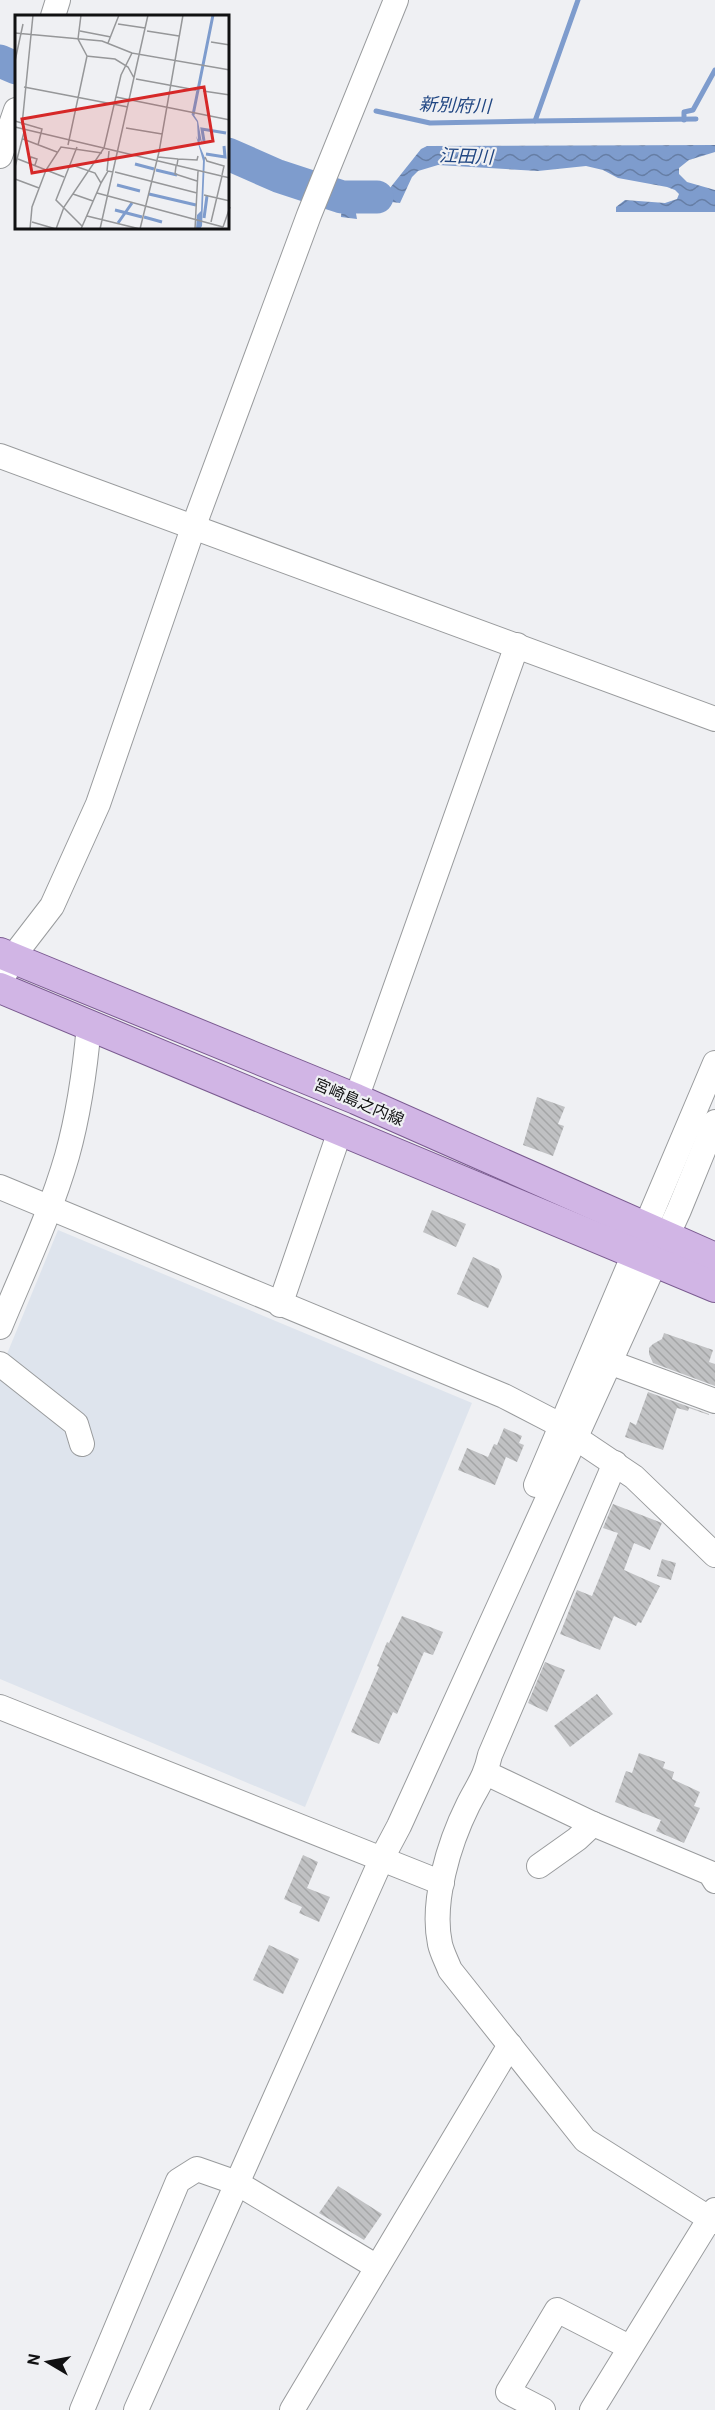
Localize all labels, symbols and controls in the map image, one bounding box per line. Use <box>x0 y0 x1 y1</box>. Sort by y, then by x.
inset map <box>15 15 230 230</box>
water label: 新別府川 <box>419 93 493 117</box>
water label: 江田川 <box>439 145 495 168</box>
street label: 宮崎島之内線 <box>311 1074 407 1130</box>
north arrow <box>18 2332 78 2392</box>
text: N <box>23 2352 44 2367</box>

